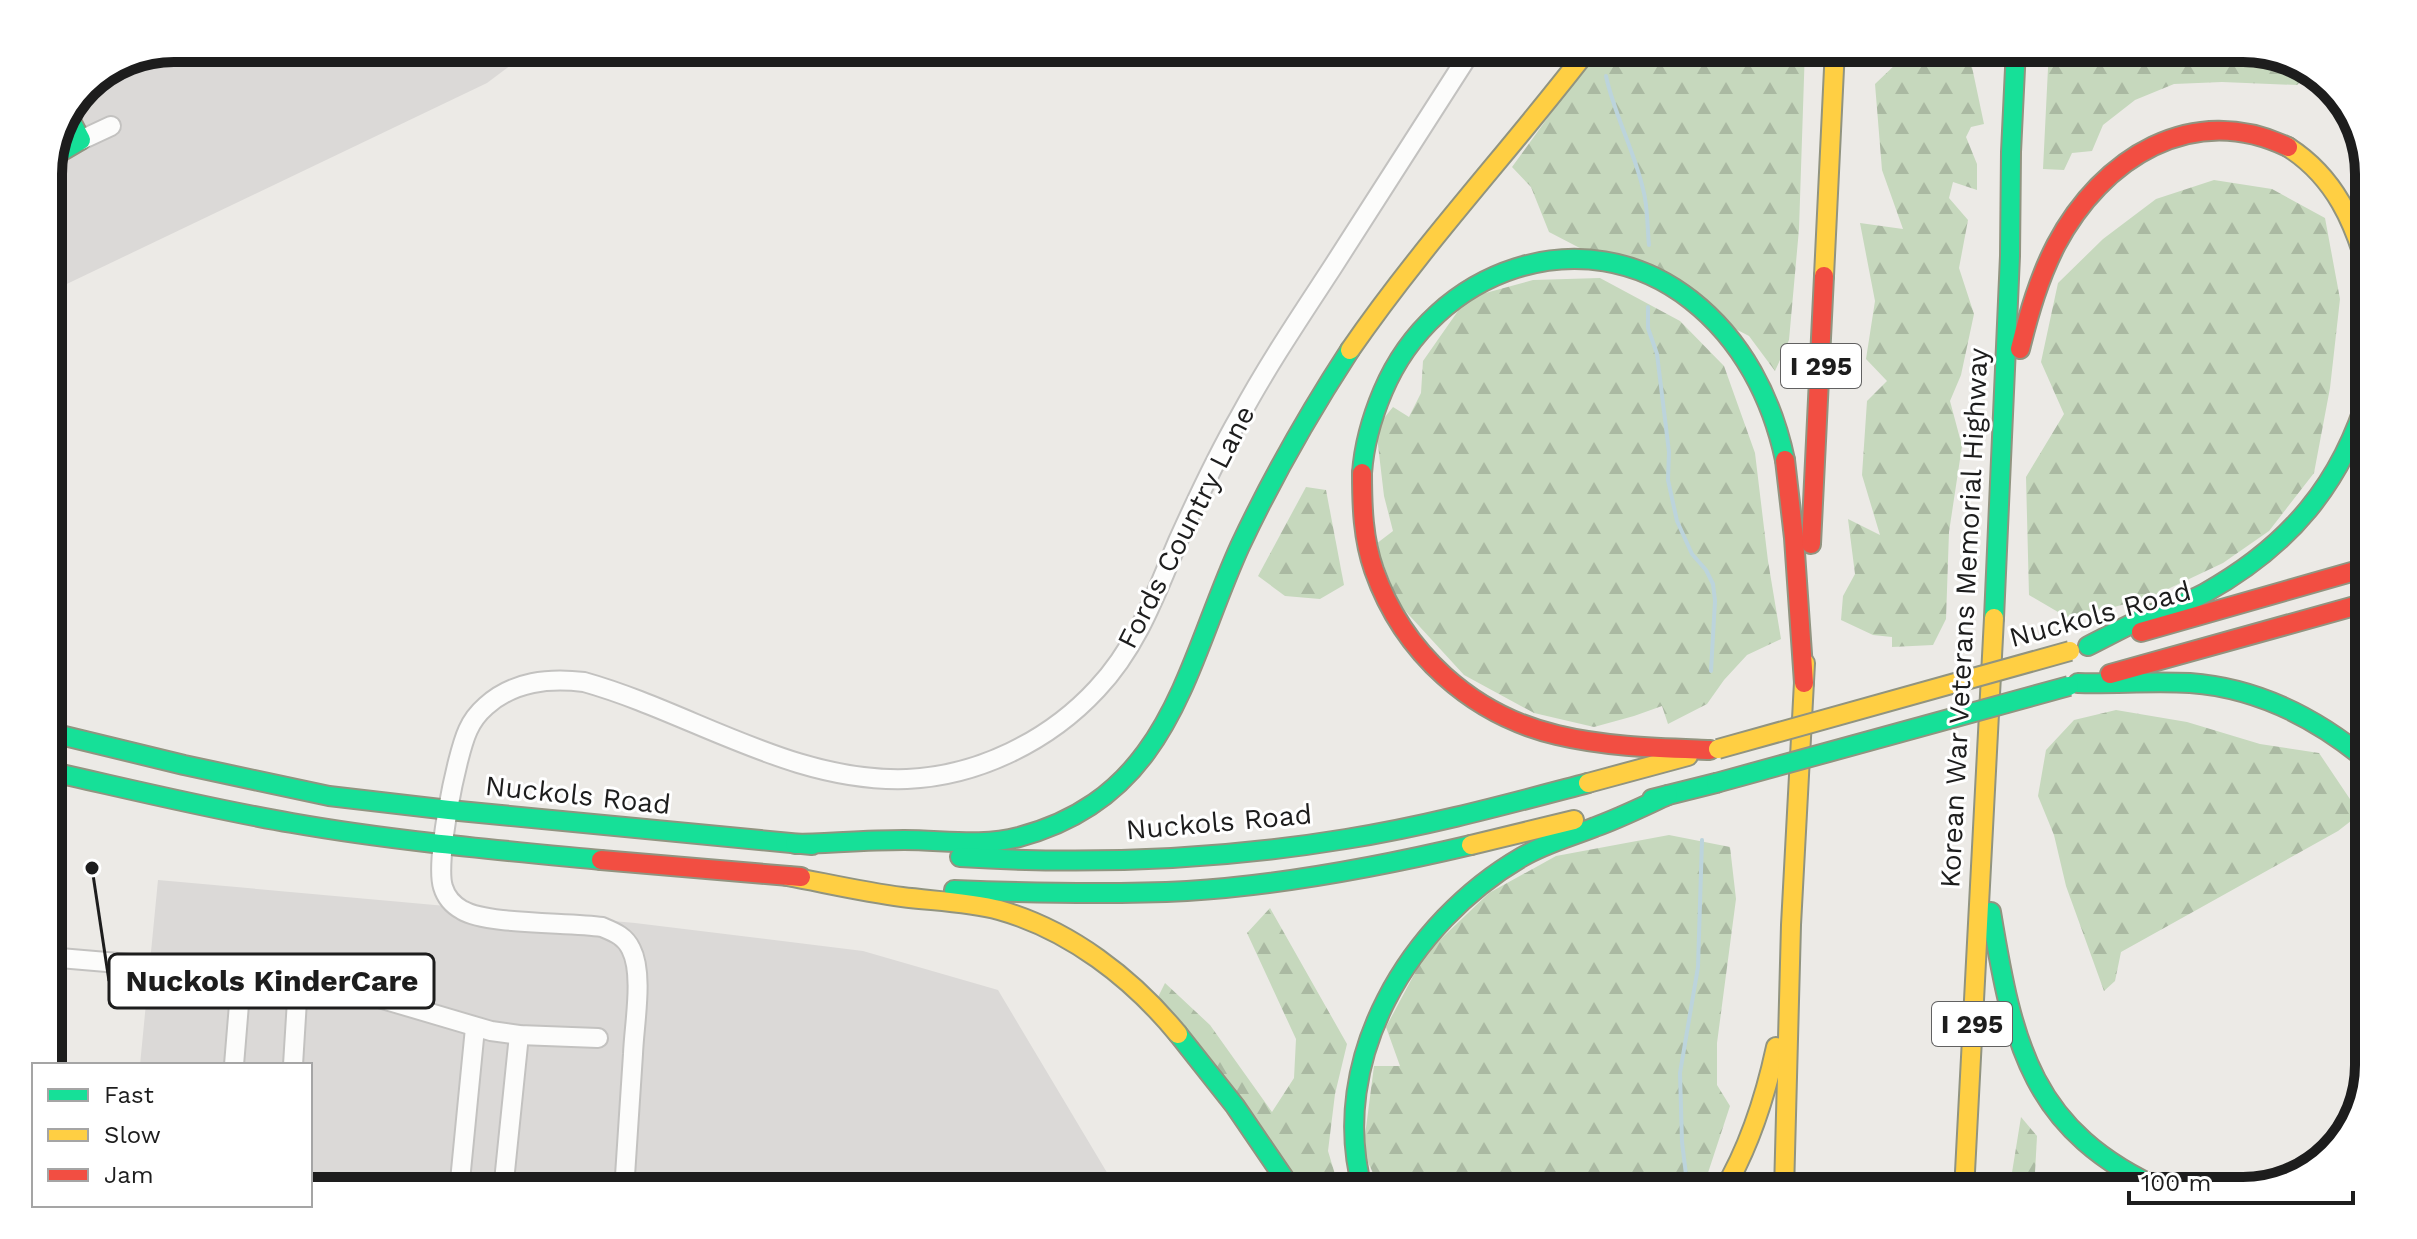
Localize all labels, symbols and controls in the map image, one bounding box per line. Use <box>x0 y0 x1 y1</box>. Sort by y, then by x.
road number: I 295 <box>1781 344 1861 388</box>
street label: Korean War Veterans Memorial Highway <box>1933 346 1995 889</box>
street label: Fords Country Lane <box>1110 400 1262 654</box>
street label: Nuckols Road <box>2006 574 2194 654</box>
street label: Nuckols Road <box>483 769 673 821</box>
street label: Nuckols Road <box>1125 797 1313 847</box>
callout: Nuckols KinderCare <box>109 954 434 1008</box>
text: Nuckols KinderCare <box>126 963 419 998</box>
road number: I 295 <box>1932 1002 2012 1046</box>
legend <box>32 1063 312 1207</box>
text: Fast <box>104 1081 154 1109</box>
text: Slow <box>104 1121 161 1149</box>
scale bar <box>2129 1155 2353 1205</box>
text: Jam <box>104 1161 154 1189</box>
text: 100 m <box>2141 1169 2211 1197</box>

